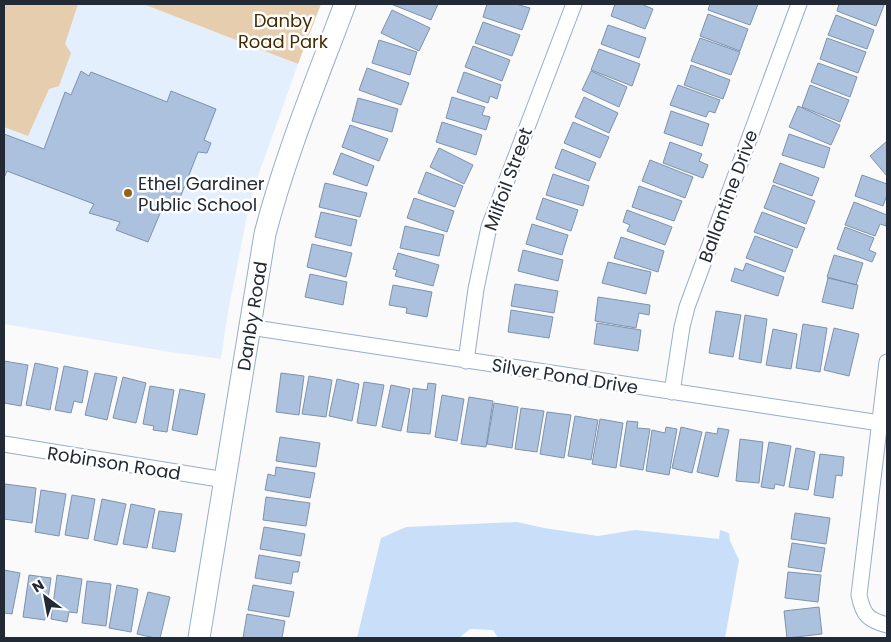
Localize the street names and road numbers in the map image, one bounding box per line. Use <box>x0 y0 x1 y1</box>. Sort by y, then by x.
street label: Milfoil Street <box>478 124 538 234</box>
street label: Ballantine Drive <box>692 126 764 266</box>
street label: Danby Road <box>231 260 273 372</box>
street label: Silver Pond Drive <box>490 352 640 400</box>
street label: Robinson Road <box>46 440 182 486</box>

